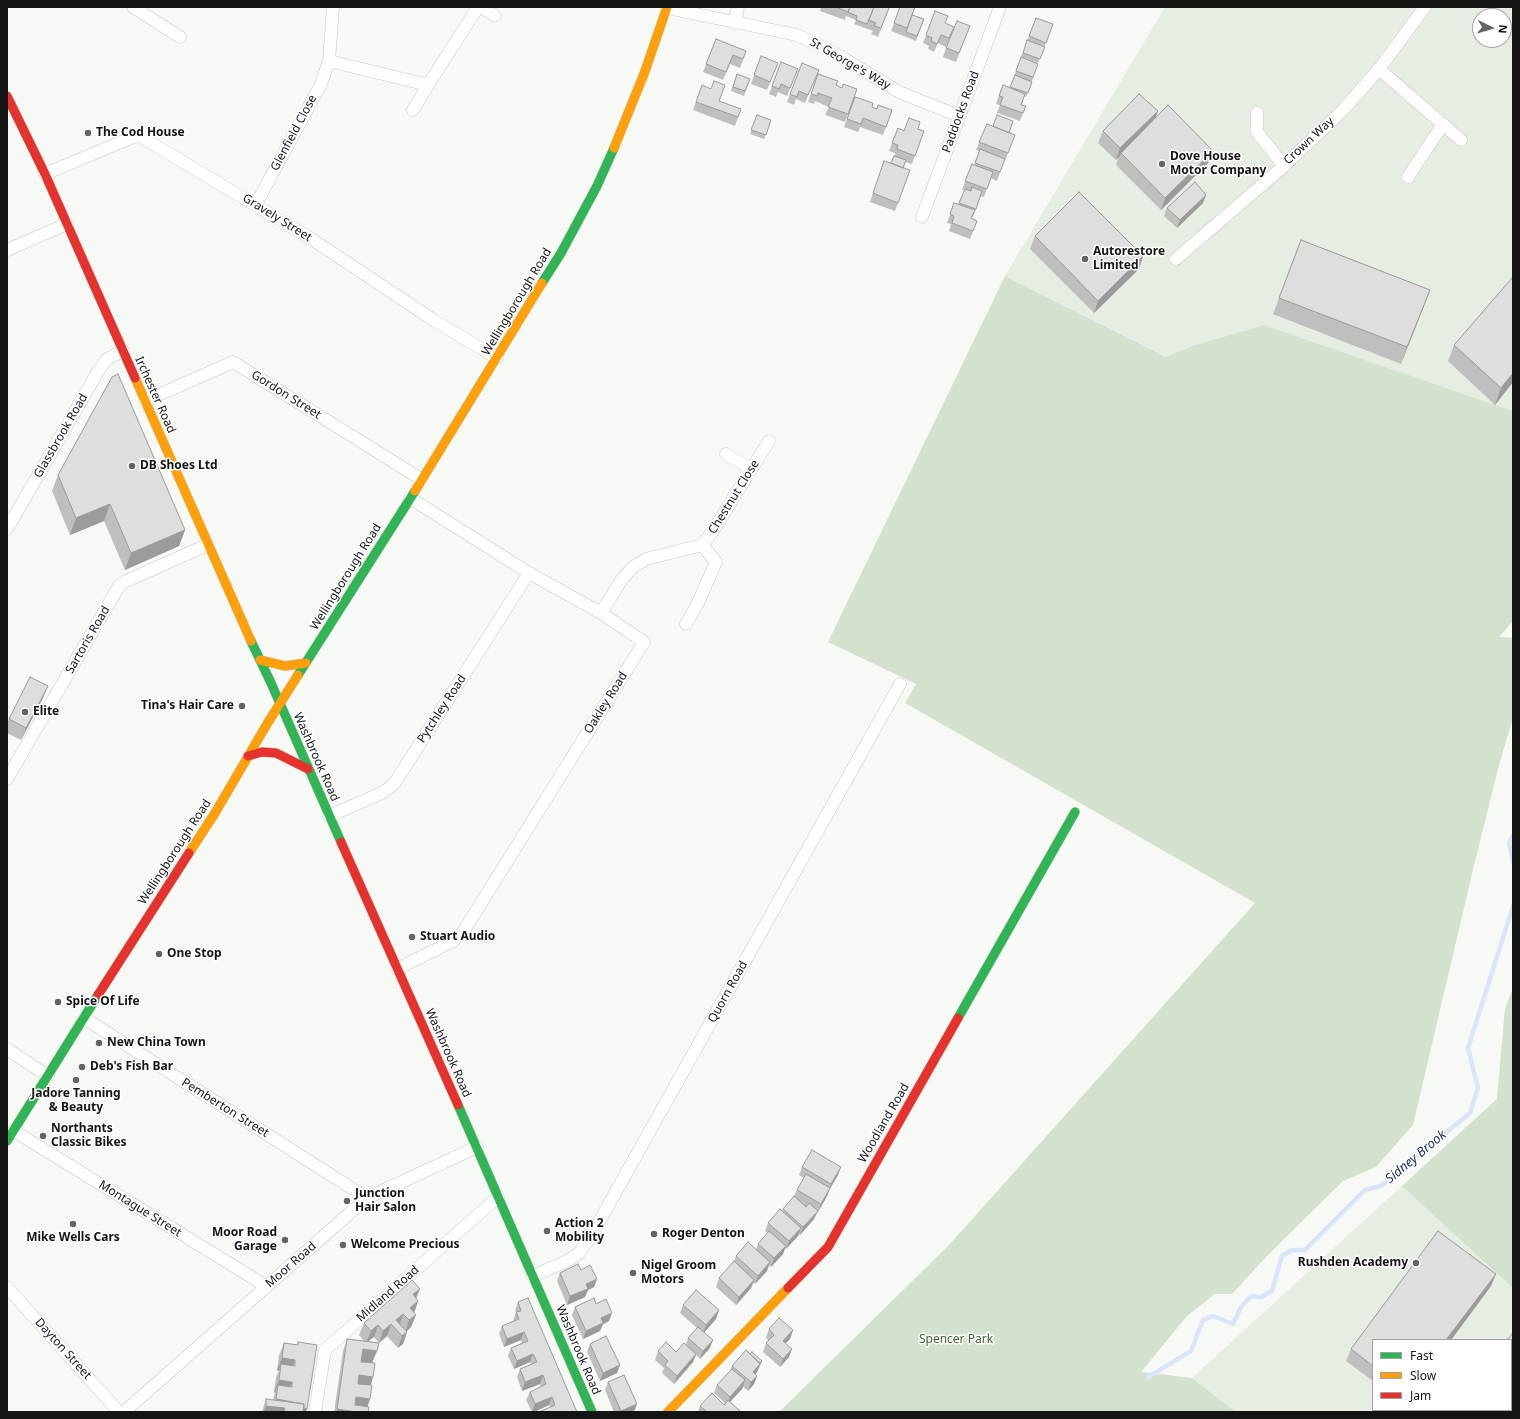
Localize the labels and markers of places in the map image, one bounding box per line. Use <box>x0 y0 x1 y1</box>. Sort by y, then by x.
place label: The Cod House <box>96 126 185 140</box>
marker: The Cod House <box>83 128 93 138</box>
place label: Dove House Motor Company <box>1170 150 1266 178</box>
marker: Dove House Motor Company <box>1157 159 1167 169</box>
place label: Autorestore Limited <box>1093 245 1165 273</box>
marker: Autorestore Limited <box>1080 254 1090 264</box>
place label: DB Shoes Ltd <box>140 459 218 473</box>
marker: DB Shoes Ltd <box>127 461 137 471</box>
place label: Tina's Hair Care <box>141 699 234 713</box>
marker: Tina's Hair Care <box>237 701 247 711</box>
place label: Elite <box>33 705 59 719</box>
marker: Elite <box>20 707 30 717</box>
place label: Stuart Audio <box>420 930 495 944</box>
marker: Stuart Audio <box>407 932 417 942</box>
place label: One Stop <box>167 947 221 961</box>
marker: One Stop <box>154 949 164 959</box>
place label: Spice Of Life <box>66 995 140 1009</box>
marker: Spice Of Life <box>53 997 63 1007</box>
place label: New China Town <box>107 1036 206 1050</box>
marker: New China Town <box>94 1038 104 1048</box>
place label: Deb's Fish Bar <box>90 1060 173 1074</box>
marker: Deb's Fish Bar <box>77 1062 87 1072</box>
marker: Jadore Tanning & Beauty <box>71 1075 81 1085</box>
place label: Jadore Tanning & Beauty <box>31 1087 121 1115</box>
place label: Northants Classic Bikes <box>51 1122 127 1150</box>
marker: Northants Classic Bikes <box>38 1131 48 1141</box>
place label: Junction Hair Salon <box>355 1187 416 1215</box>
marker: Junction Hair Salon <box>342 1196 352 1206</box>
place label: Action 2 Mobility <box>555 1217 604 1245</box>
marker: Mike Wells Cars <box>68 1219 78 1229</box>
place label: Moor Road Garage <box>212 1226 277 1254</box>
marker: Action 2 Mobility <box>542 1226 552 1236</box>
place label: Roger Denton <box>662 1227 745 1241</box>
marker: Roger Denton <box>649 1229 659 1239</box>
place label: Mike Wells Cars <box>26 1231 120 1245</box>
marker: Moor Road Garage <box>280 1235 290 1245</box>
place label: Welcome Precious <box>351 1238 460 1252</box>
marker: Welcome Precious <box>338 1240 348 1250</box>
place label: Rushden Academy <box>1298 1256 1408 1270</box>
marker: Rushden Academy <box>1411 1258 1421 1268</box>
place label: Nigel Groom Motors <box>641 1259 716 1287</box>
marker: Nigel Groom Motors <box>628 1268 638 1278</box>

